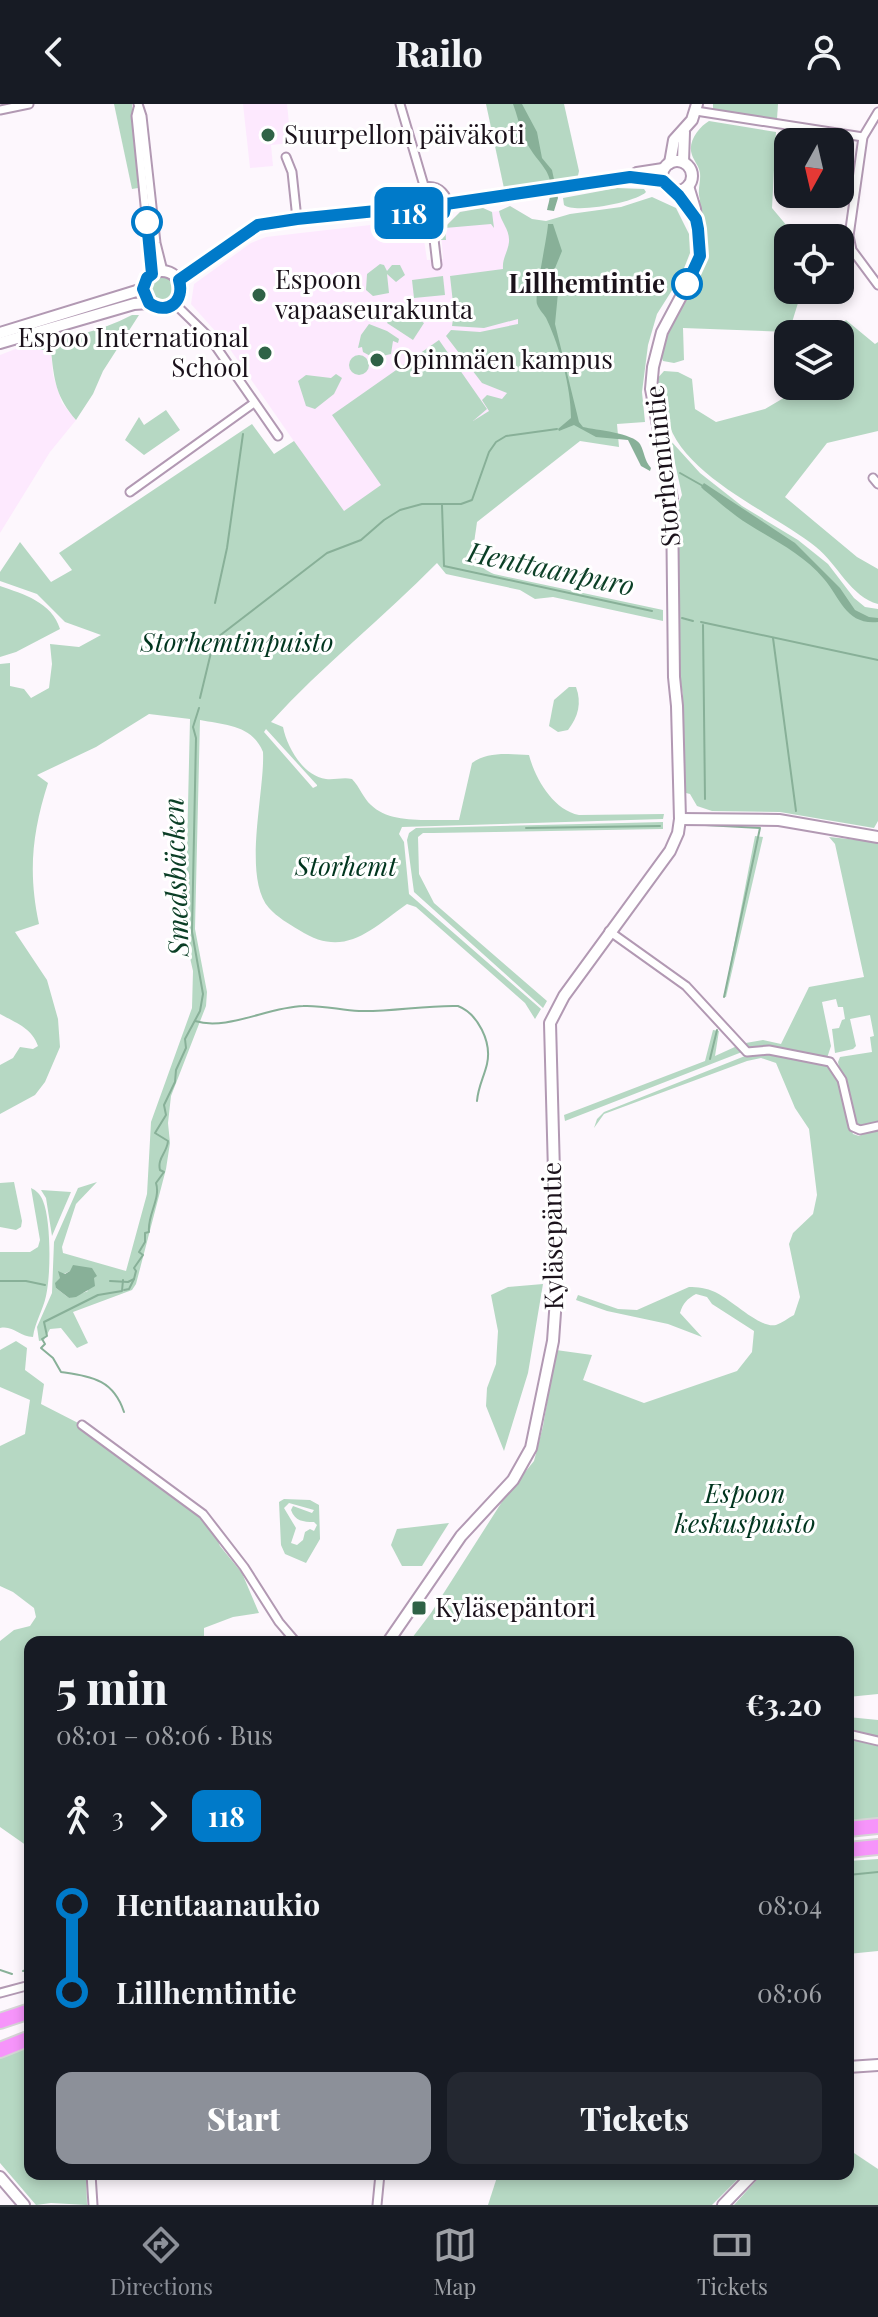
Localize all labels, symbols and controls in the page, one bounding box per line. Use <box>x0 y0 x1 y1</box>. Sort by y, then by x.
text: Railo <box>395 28 483 76</box>
icon: back <box>32 30 76 74</box>
icon: person <box>802 30 846 74</box>
place label: Suurpellon päiväkoti <box>284 116 525 151</box>
marker: Suurpellon päiväkoti <box>259 126 277 144</box>
north arrow <box>774 128 854 208</box>
map controls <box>774 128 854 400</box>
line badge: 118 <box>363 187 455 239</box>
text: 118 <box>390 194 428 231</box>
unlabelled marker <box>132 207 162 237</box>
button: locate <box>774 224 854 304</box>
place label: Espoon vapaaseurakunta <box>274 261 473 326</box>
place label: Lillhemtintie <box>508 265 665 300</box>
marker: Lillhemtintie <box>672 269 702 299</box>
marker: Espoon vapaaseurakunta <box>250 286 268 304</box>
place label: Espoo International School <box>18 319 249 384</box>
button: layers <box>774 320 854 400</box>
place label: Opinmäen kampus <box>393 341 613 376</box>
marker: Espoo International School <box>256 344 274 362</box>
marker: Opinmäen kampus <box>368 351 386 369</box>
street label: Storhemtintie <box>636 384 687 549</box>
water label: Henttaanpuro <box>464 532 638 603</box>
park label: Storhemtinpuisto <box>140 624 333 659</box>
water label: Smedsbäcken <box>153 797 196 958</box>
park label: Storhemt <box>294 848 398 883</box>
street label: Kyläsepäntie <box>533 1162 570 1310</box>
park label: Espoon keskuspuisto <box>674 1475 815 1540</box>
place label: Kyläsepäntori <box>435 1589 596 1624</box>
marker: Kyläsepäntori <box>410 1599 428 1617</box>
text: 5 min <box>56 1657 168 1716</box>
text: €3.20 <box>746 1684 822 1724</box>
text: 08:01 – 08:06 · Bus <box>56 1717 273 1752</box>
icon: walk <box>56 1794 100 1838</box>
icon: forward <box>136 1794 180 1838</box>
text: 118 <box>208 1797 245 1834</box>
text: 3 <box>112 1799 124 1834</box>
text: Henttaanaukio <box>116 1884 320 1924</box>
text: 08:04 <box>758 1887 822 1922</box>
text: Lillhemtintie <box>116 1972 297 2012</box>
text: 08:06 <box>757 1975 822 2010</box>
button: Start <box>56 2072 431 2164</box>
button: Tickets <box>447 2072 822 2164</box>
tab: Directions <box>110 2223 213 2301</box>
tab: Map <box>433 2223 477 2301</box>
tab: Tickets <box>697 2223 768 2301</box>

